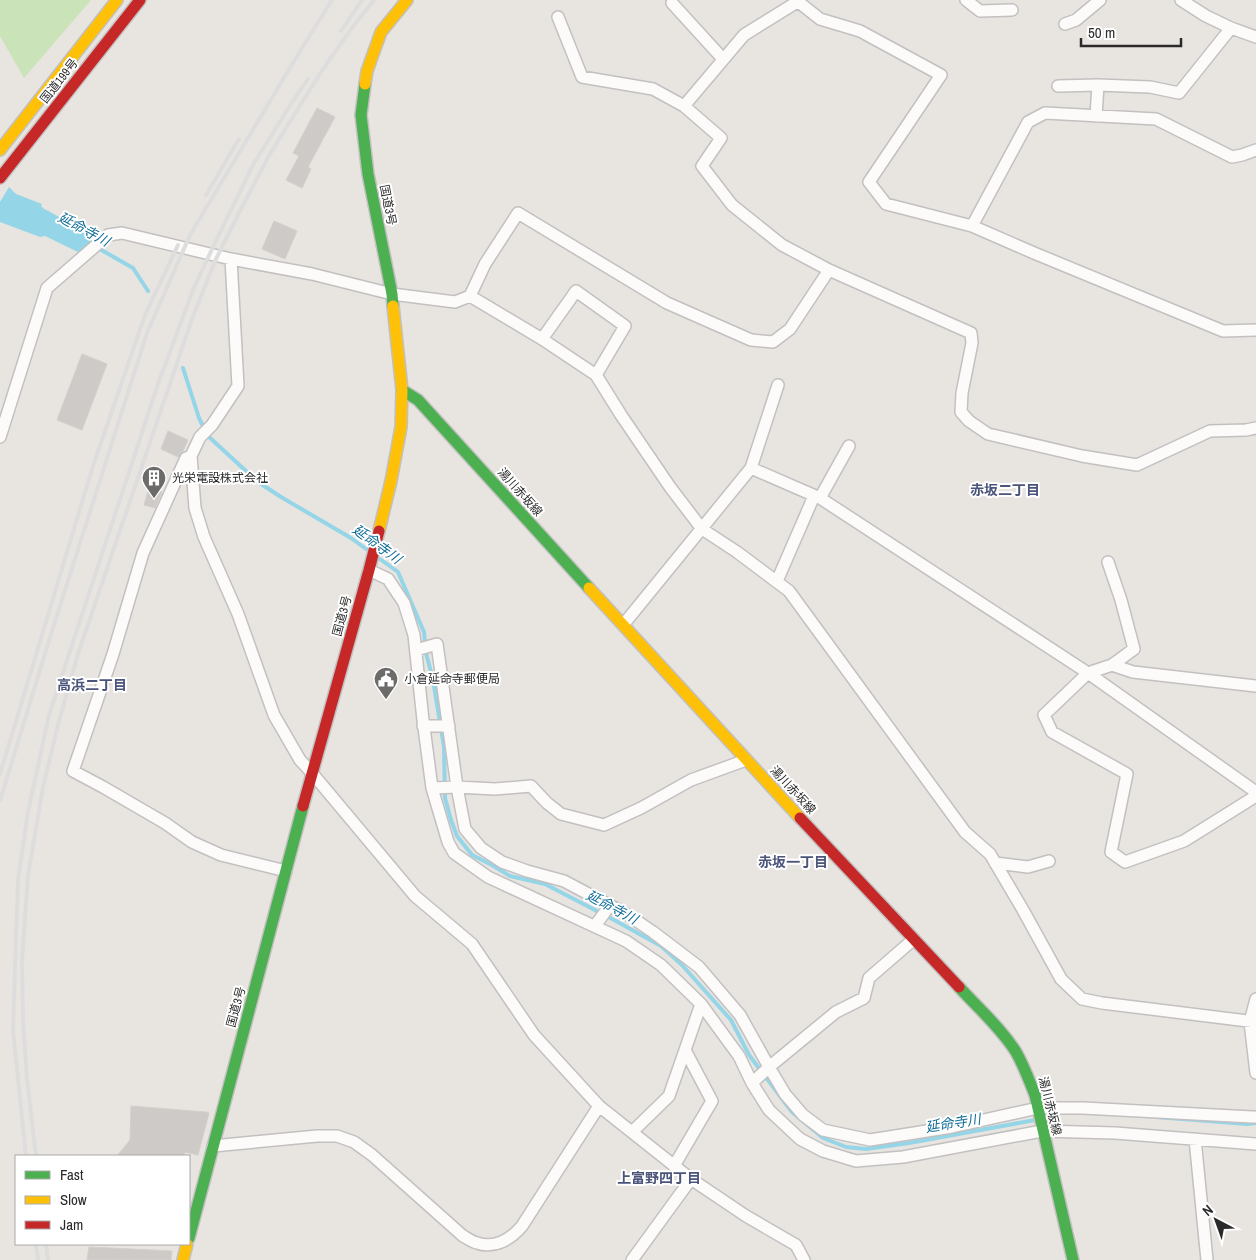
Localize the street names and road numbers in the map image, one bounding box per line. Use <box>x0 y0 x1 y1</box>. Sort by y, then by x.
street label: 国道199号 <box>37 55 81 107</box>
street label: 国道3号 <box>376 183 400 227</box>
street label: 湯川赤坂線 <box>494 464 546 520</box>
street label: 国道3号 <box>329 594 355 638</box>
street label: 湯川赤坂線 <box>767 763 819 817</box>
street label: 国道3号 <box>223 985 249 1029</box>
street label: 湯川赤坂線 <box>1035 1075 1065 1137</box>

